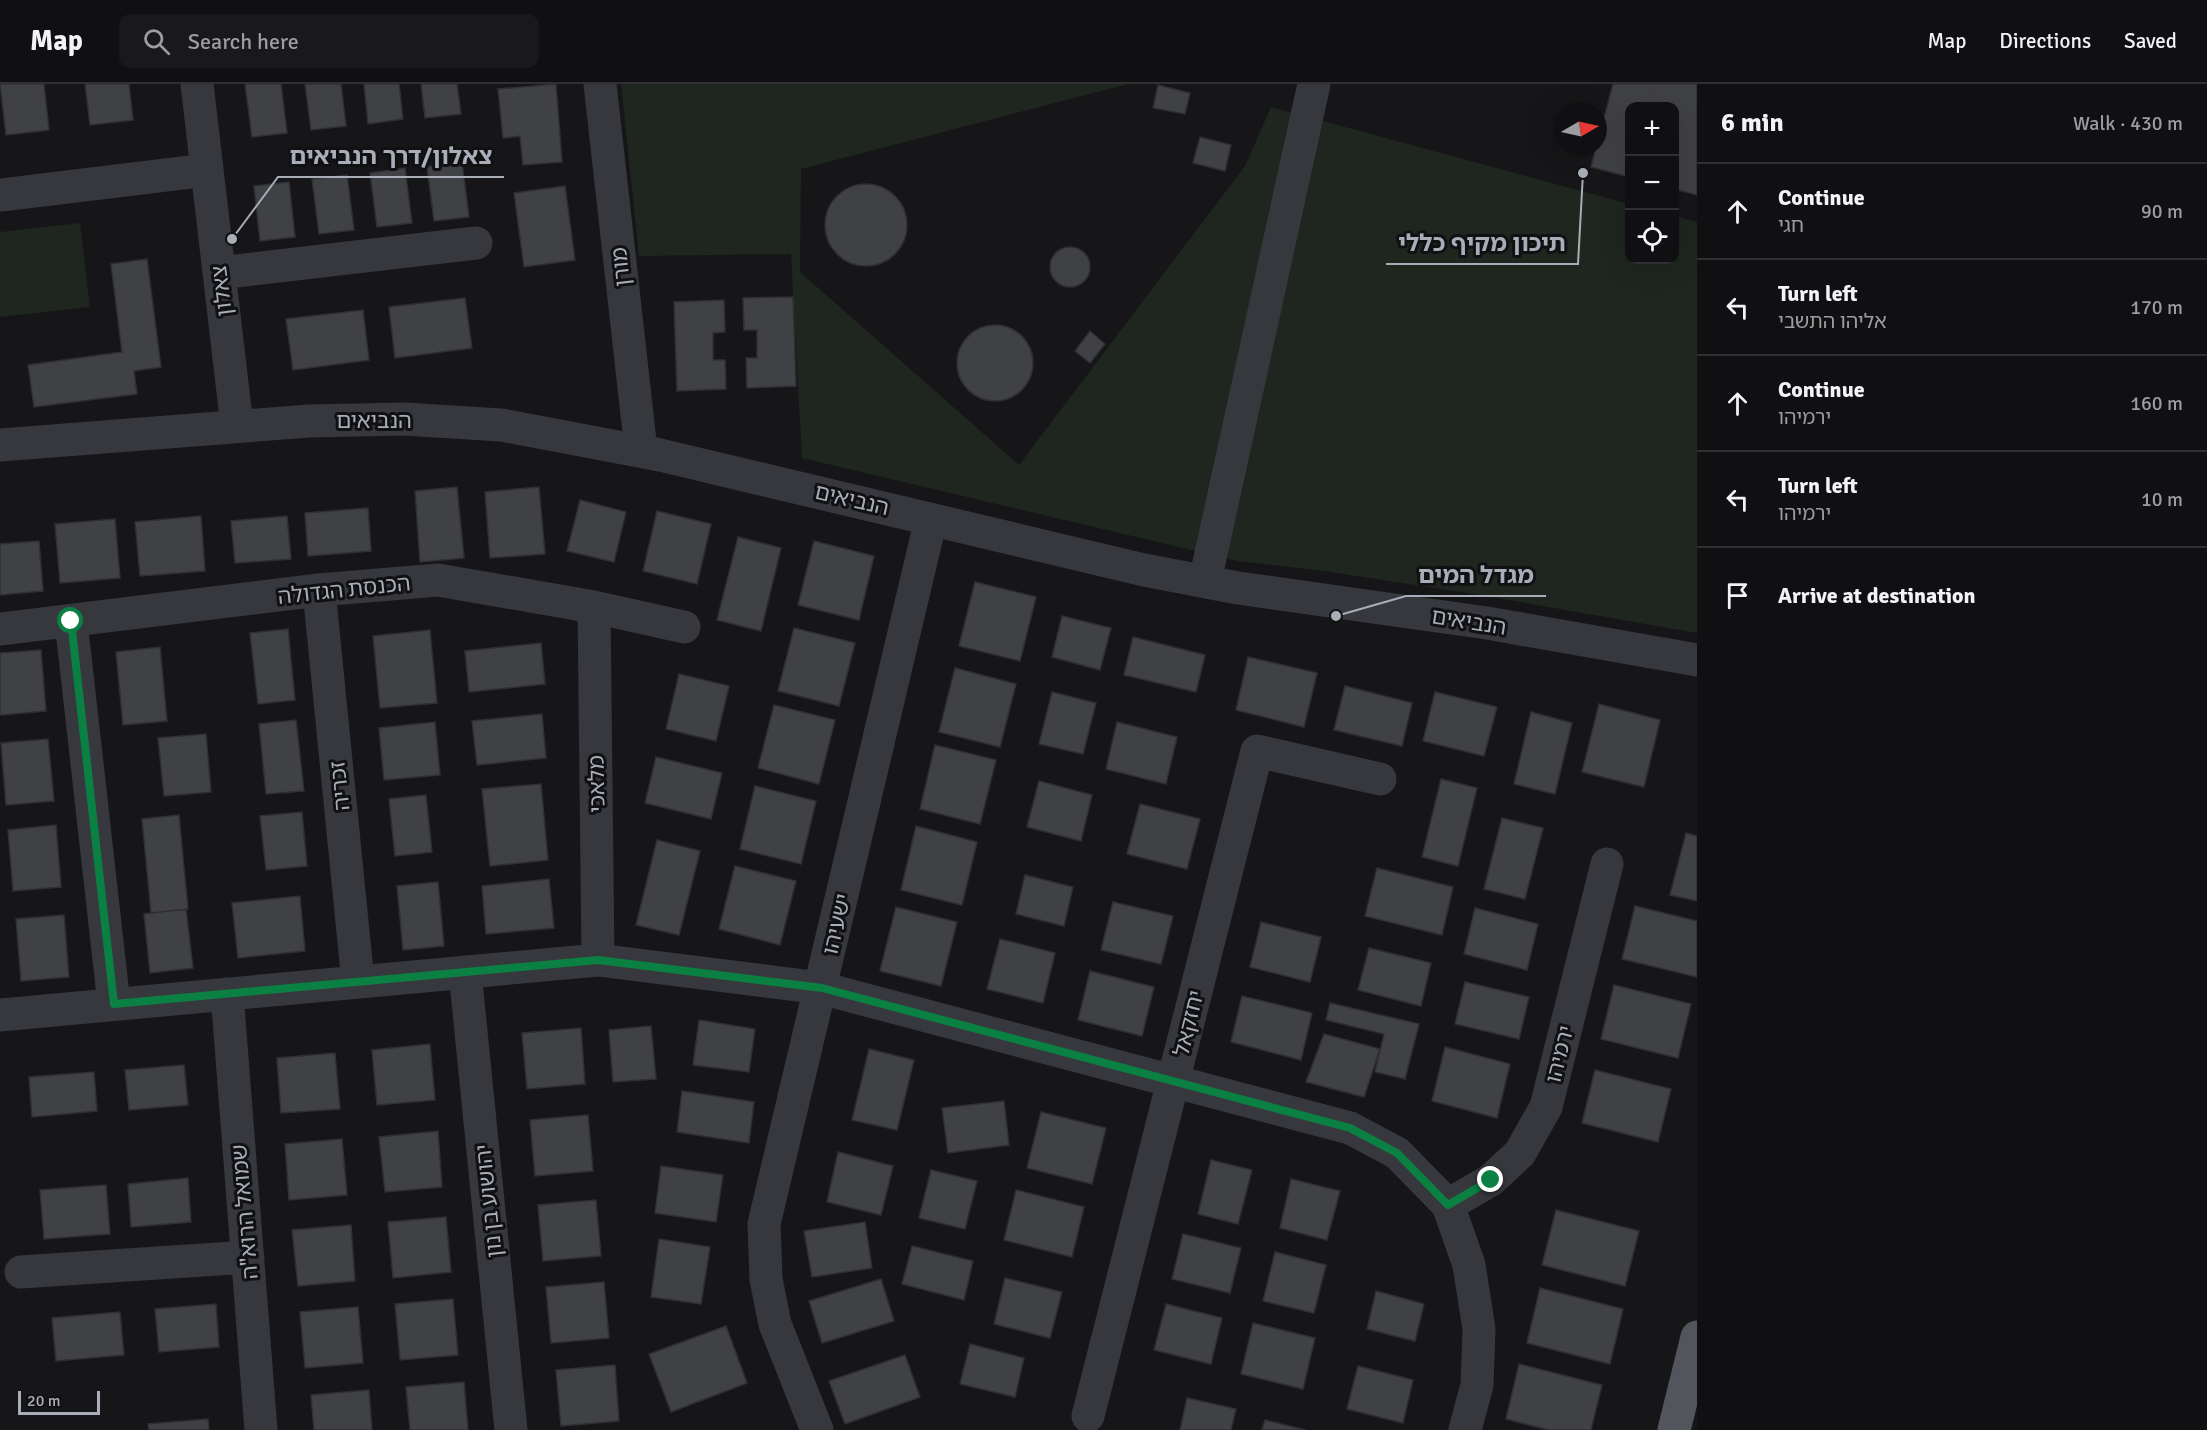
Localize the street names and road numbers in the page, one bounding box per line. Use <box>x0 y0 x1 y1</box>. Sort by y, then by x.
street label: מורן <box>605 246 636 288</box>
street label: צאלון <box>205 264 238 318</box>
street label: הנביאים <box>336 407 412 434</box>
street label: הנביאים <box>812 478 892 521</box>
street label: הכנסת הגדולה <box>276 569 412 610</box>
street label: הנביאים <box>1429 602 1508 641</box>
street label: מלאכי <box>582 755 611 813</box>
street label: זכריה <box>323 760 356 812</box>
street label: ישעיהו <box>816 891 857 957</box>
street label: יחזקאל <box>1167 987 1210 1059</box>
street label: ירמיהו <box>1539 1023 1580 1086</box>
street label: שמואל הרוא"ה <box>225 1143 264 1281</box>
street label: יהושוע בן נון <box>469 1143 508 1259</box>

